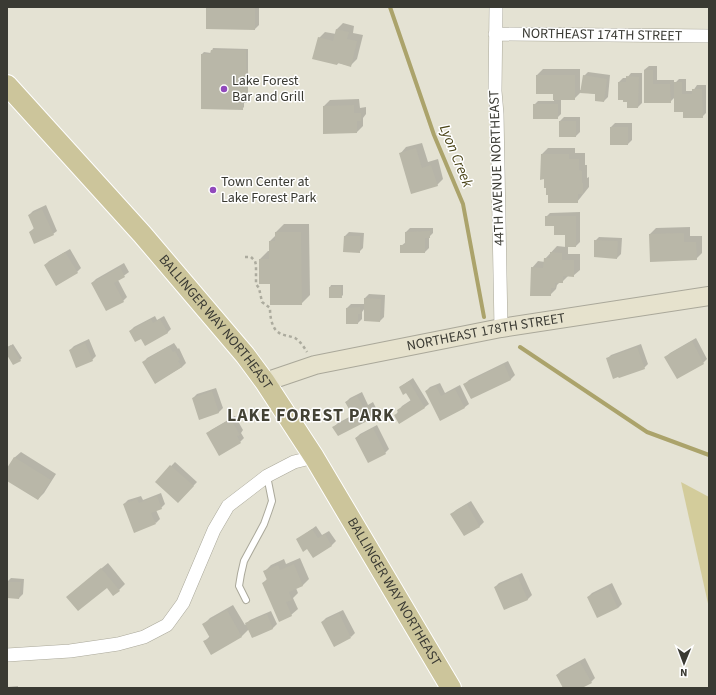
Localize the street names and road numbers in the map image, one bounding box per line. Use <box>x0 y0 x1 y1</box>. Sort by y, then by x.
street label: NORTHEAST 174TH STREET <box>522 24 683 46</box>
street label: 44TH AVENUE NORTHEAST <box>484 89 510 246</box>
street label: BALLINGER WAY NORTHEAST <box>154 251 278 394</box>
street label: NORTHEAST 178TH STREET <box>405 308 567 356</box>
street label: BALLINGER WAY NORTHEAST <box>342 514 446 670</box>

